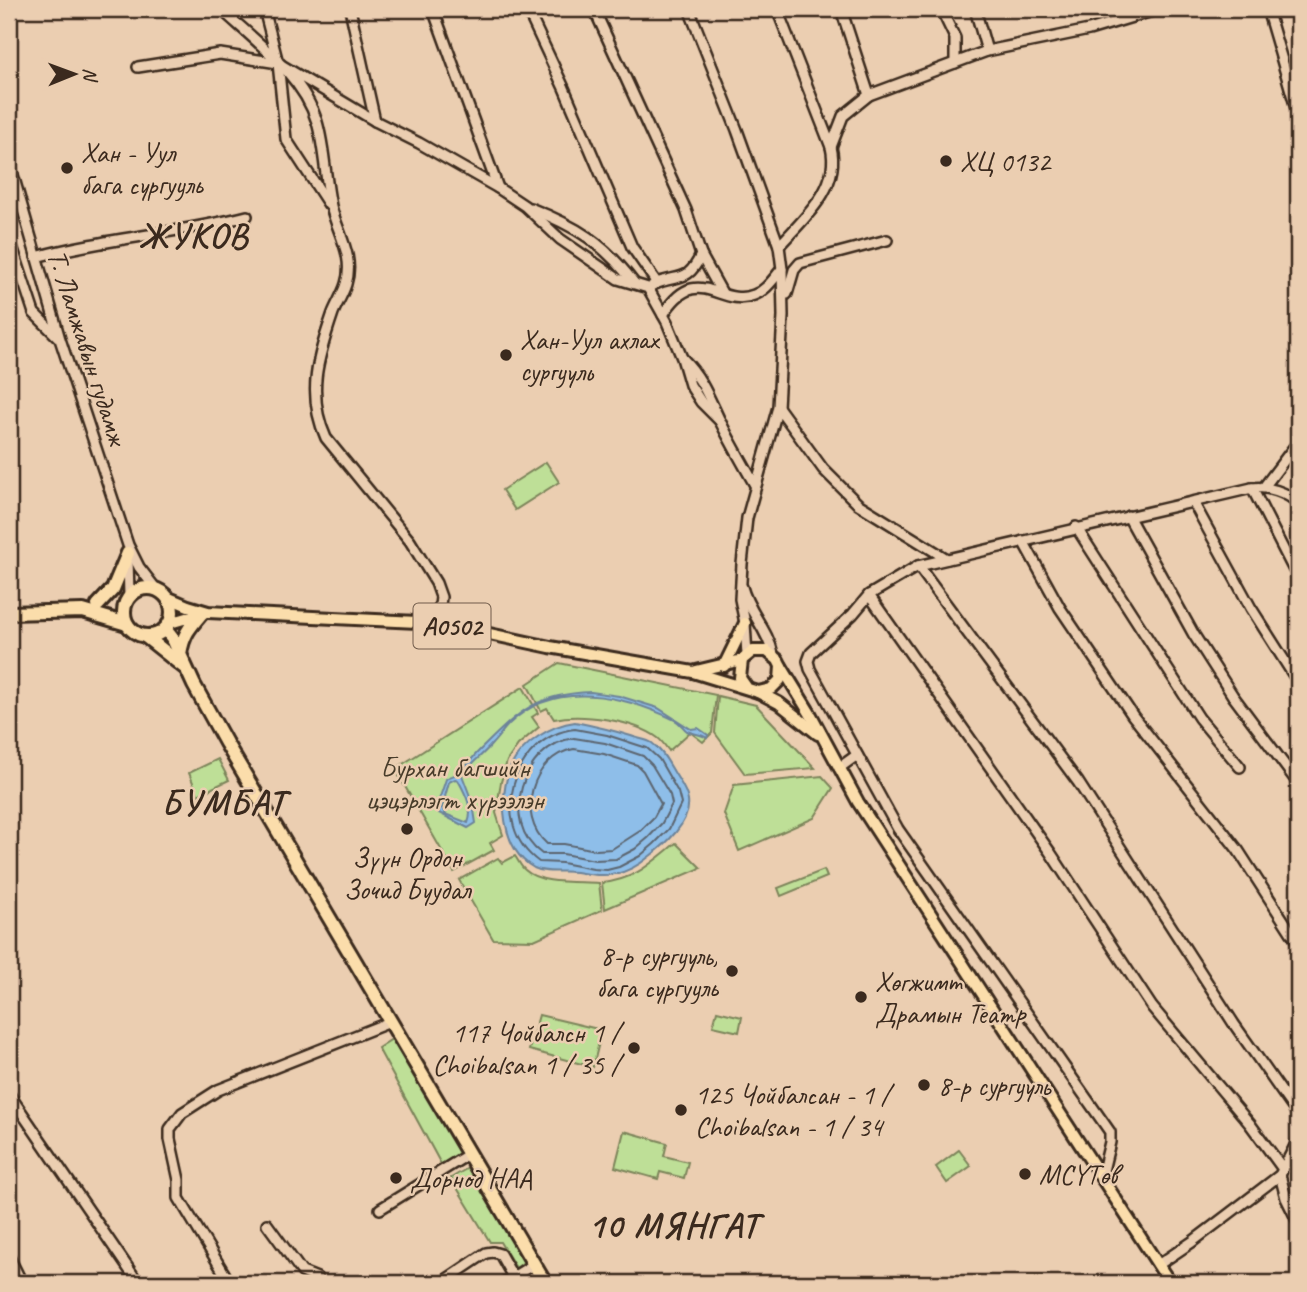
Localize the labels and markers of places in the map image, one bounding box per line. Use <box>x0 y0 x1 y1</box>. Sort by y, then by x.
place label: Хан - Уул бага сургууль <box>81 135 204 202</box>
place label: ХЦ 0132 <box>960 144 1053 179</box>
marker: ХЦ 0132 <box>938 153 954 169</box>
marker: Хан - Уул бага сургууль <box>59 160 75 176</box>
place label: Хан-Уул ахлах сургууль <box>520 322 661 389</box>
marker: Хан-Уул ахлах сургууль <box>498 347 514 363</box>
marker: Зүүн Ордон Зочид Буудал <box>399 821 415 837</box>
place label: Зүүн Ордон Зочид Буудал <box>344 840 472 907</box>
place label: 8-р сургууль, бага сургууль <box>596 938 720 1005</box>
marker: 8-р сургууль, бага сургууль <box>724 963 740 979</box>
place label: Хөгжимт Драмын Театр <box>875 964 1028 1031</box>
marker: Хөгжимт Драмын Театр <box>853 989 869 1005</box>
place label: 117 Чойбалсн 1 / Choibalsan 1 / 35 / <box>433 1015 626 1082</box>
marker: 117 Чойбалсн 1 / Choibalsan 1 / 35 / <box>626 1040 642 1056</box>
place label: 8-р сургууль <box>938 1068 1052 1103</box>
place label: 125 Чойбалсан - 1 / Choibalsan - 1 / 34 <box>695 1077 896 1144</box>
marker: 8-р сургууль <box>916 1077 932 1093</box>
marker: 125 Чойбалсан - 1 / Choibalsan - 1 / 34 <box>673 1102 689 1118</box>
place label: МСҮТөв <box>1039 1157 1124 1192</box>
place label: Дорнод НАА <box>410 1161 533 1196</box>
marker: МСҮТөв <box>1017 1166 1033 1182</box>
marker: Дорнод НАА <box>388 1170 404 1186</box>

